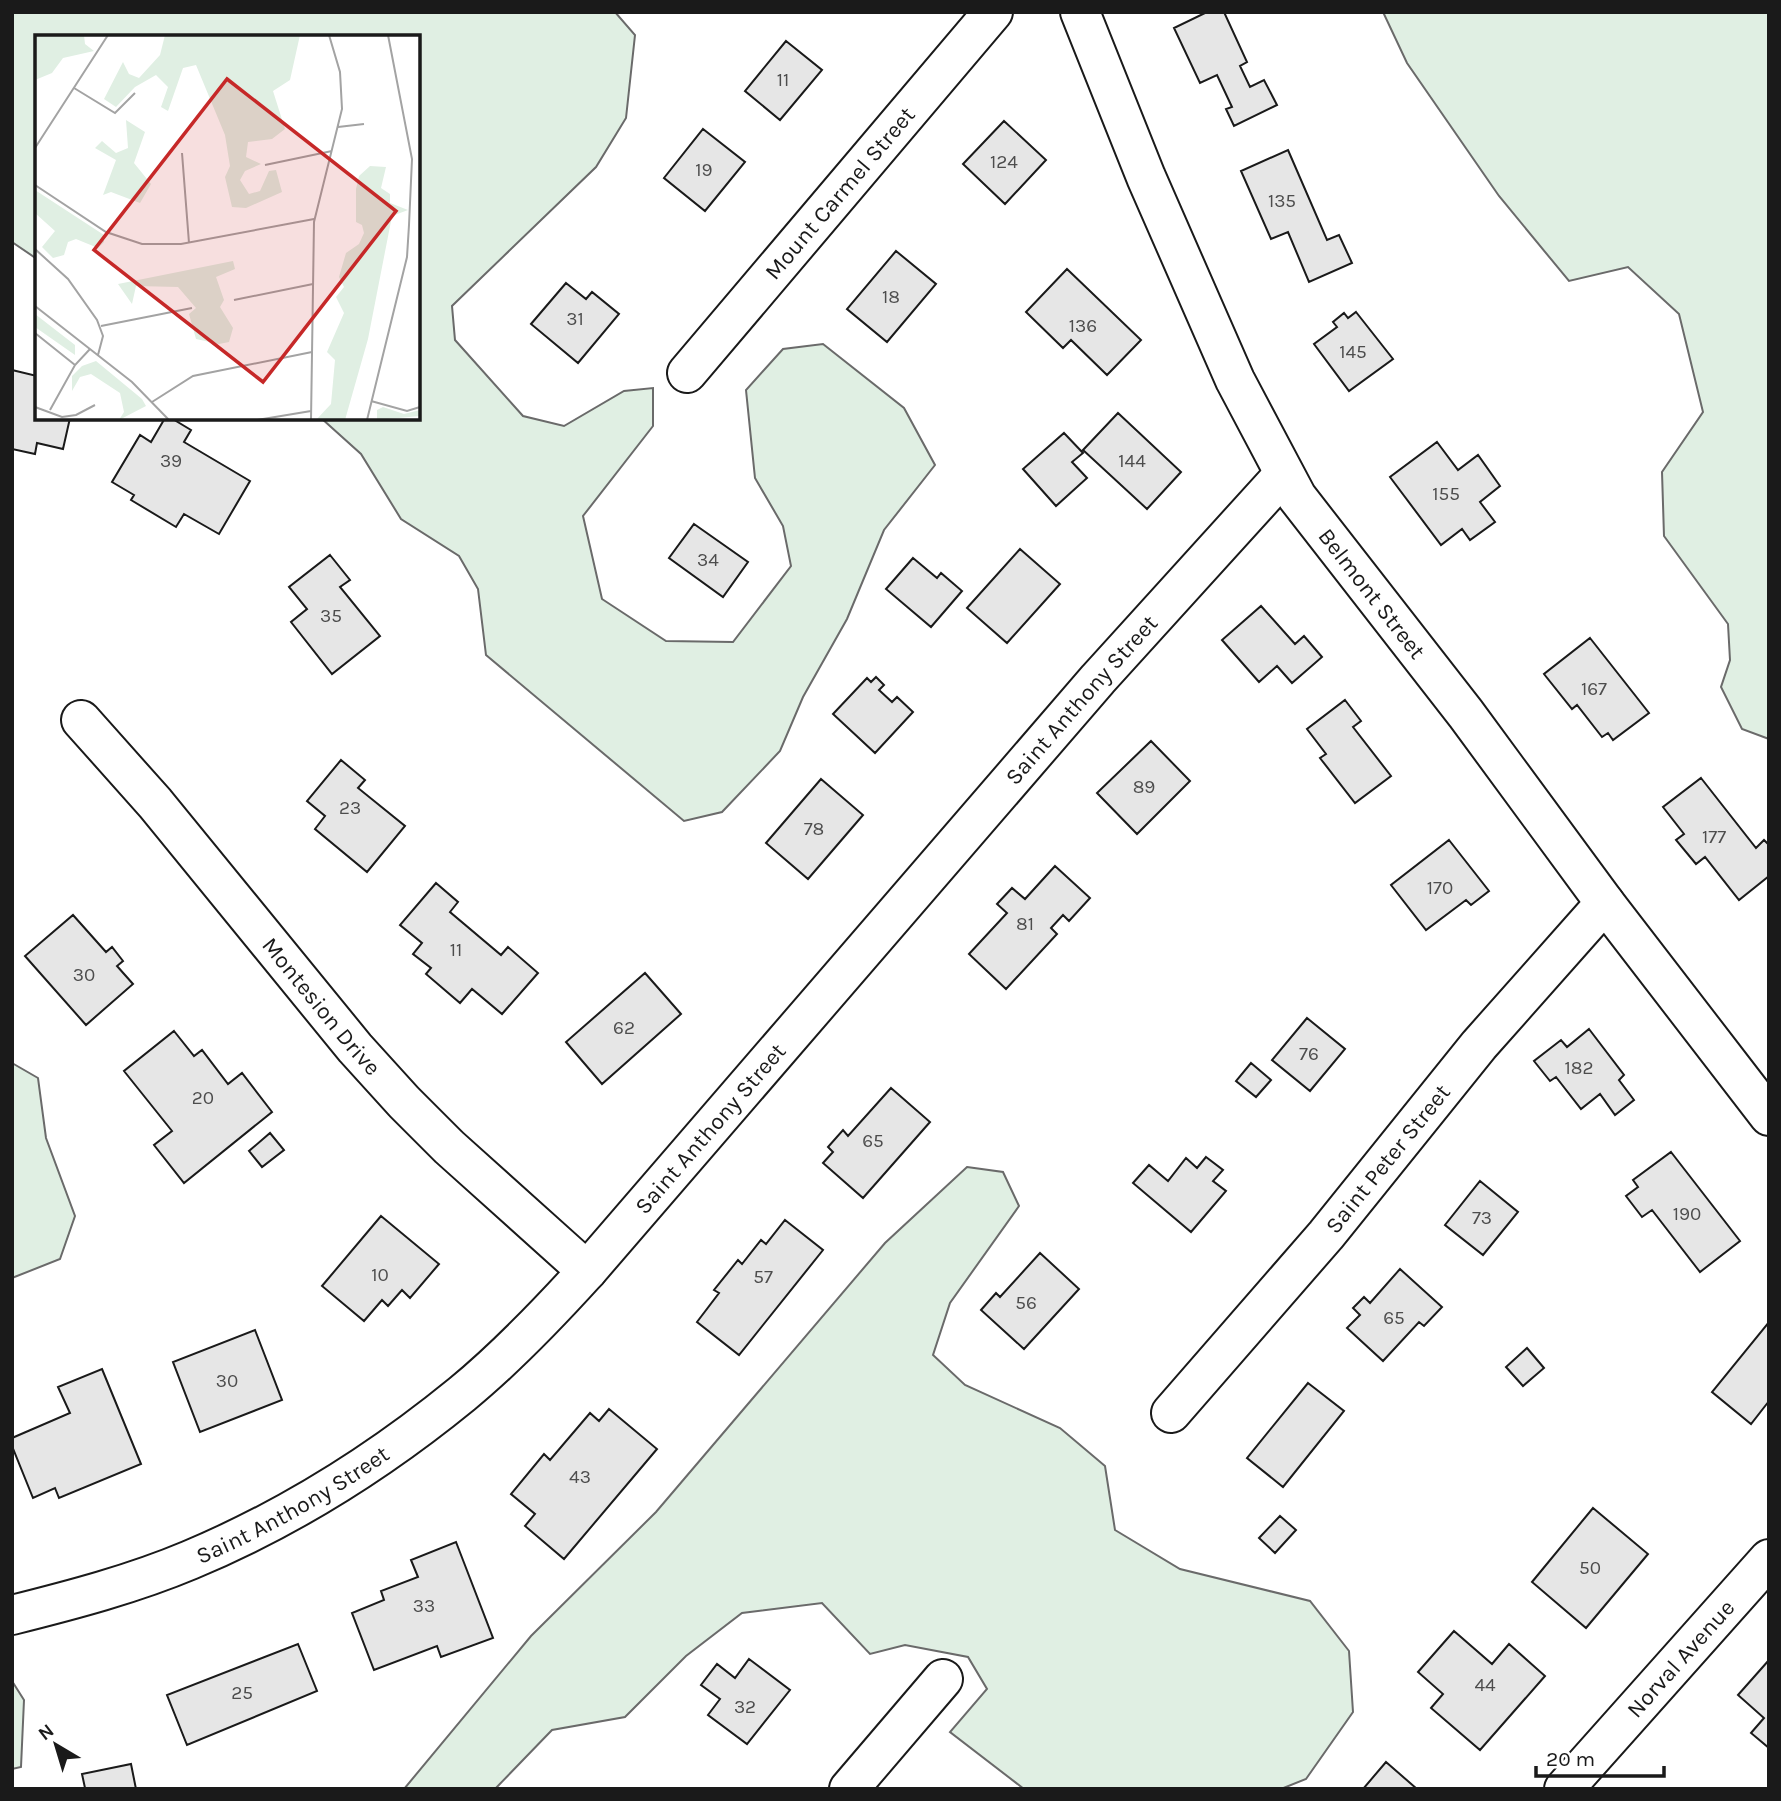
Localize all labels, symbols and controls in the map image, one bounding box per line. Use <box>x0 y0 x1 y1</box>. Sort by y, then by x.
inset map <box>35 35 420 420</box>
house number: 11 <box>777 69 789 91</box>
street label: Mount Carmel Street <box>759 101 920 285</box>
house number: 124 <box>990 151 1018 173</box>
house number: 19 <box>695 159 713 181</box>
house number: 135 <box>1268 190 1296 212</box>
house number: 18 <box>882 286 900 308</box>
house number: 31 <box>566 308 584 330</box>
house number: 136 <box>1069 315 1097 337</box>
house number: 145 <box>1339 341 1367 363</box>
house number: 39 <box>160 450 182 472</box>
house number: 144 <box>1118 450 1146 472</box>
house number: 155 <box>1432 483 1460 505</box>
street label: Belmont Street <box>1313 523 1431 664</box>
house number: 34 <box>697 549 719 571</box>
house number: 35 <box>320 605 342 627</box>
street label: Saint Anthony Street <box>999 609 1163 790</box>
house number: 167 <box>1581 678 1607 700</box>
house number: 89 <box>1133 776 1155 798</box>
house number: 23 <box>339 797 361 819</box>
house number: 78 <box>804 818 824 840</box>
house number: 177 <box>1702 826 1726 848</box>
house number: 170 <box>1427 877 1453 899</box>
house number: 81 <box>1016 913 1034 935</box>
street label: Montesion Drive <box>257 932 387 1081</box>
house number: 11 <box>450 939 462 961</box>
house number: 30 <box>73 964 95 986</box>
house number: 62 <box>613 1017 635 1039</box>
street label: Saint Anthony Street <box>629 1037 791 1219</box>
house number: 76 <box>1299 1043 1319 1065</box>
house number: 182 <box>1565 1057 1593 1079</box>
street label: Saint Peter Street <box>1319 1079 1456 1239</box>
house number: 20 <box>192 1087 214 1109</box>
house number: 65 <box>862 1130 884 1152</box>
house number: 190 <box>1673 1203 1701 1225</box>
house number: 73 <box>1472 1207 1492 1229</box>
house number: 10 <box>371 1264 389 1286</box>
house number: 57 <box>753 1266 773 1288</box>
house number: 56 <box>1015 1292 1037 1314</box>
house number: 65 <box>1383 1307 1405 1329</box>
house number: 30 <box>216 1370 238 1392</box>
street label: Saint Anthony Street <box>192 1440 394 1569</box>
house number: 43 <box>569 1466 591 1488</box>
house number: 50 <box>1579 1557 1601 1579</box>
street label: Norval Avenue <box>1621 1594 1740 1723</box>
house number: 33 <box>413 1595 435 1617</box>
house number: 44 <box>1474 1674 1496 1696</box>
house number: 25 <box>231 1682 253 1704</box>
house number: 32 <box>734 1696 756 1718</box>
north arrow <box>21 1710 91 1780</box>
text: N <box>34 1720 58 1745</box>
scale bar <box>1536 1734 1664 1778</box>
text: 20 m <box>1546 1747 1595 1771</box>

